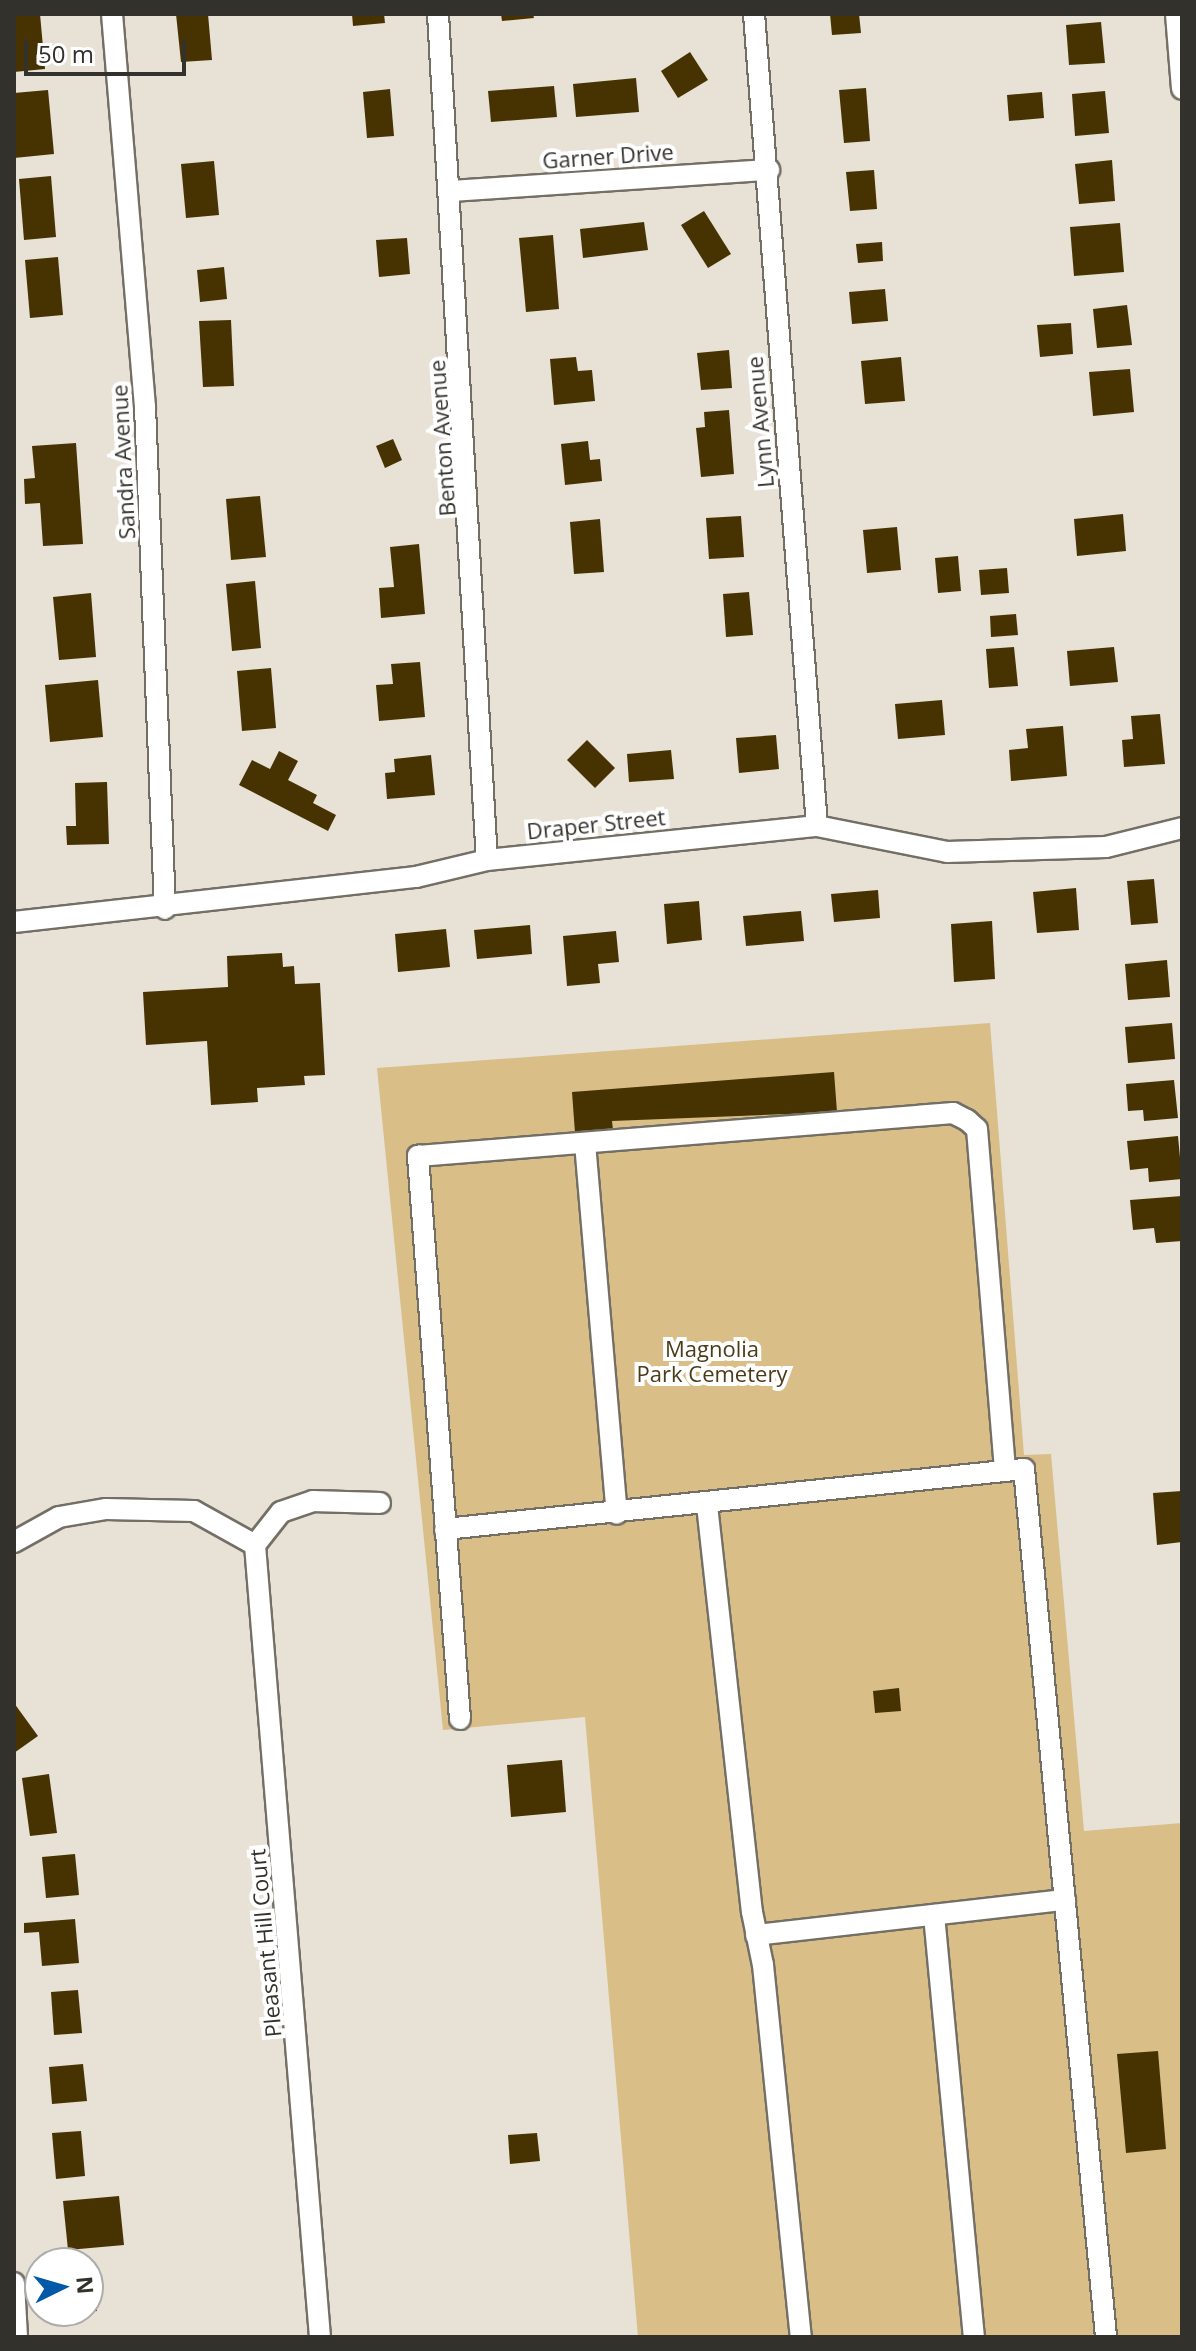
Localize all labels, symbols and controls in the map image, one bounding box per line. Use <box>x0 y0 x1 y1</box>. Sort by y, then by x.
scale bar <box>28 24 190 74</box>
text: 50 m <box>38 37 94 70</box>
street label: Garner Drive <box>541 138 675 174</box>
street label: Lynn Avenue <box>741 355 779 489</box>
street label: Benton Avenue <box>423 359 461 517</box>
street label: Sandra Avenue <box>106 384 140 540</box>
street label: Draper Street <box>525 804 667 844</box>
park label: Magnolia Park Cemetery <box>637 1335 787 1386</box>
street label: Pleasant Hill Court <box>244 1848 286 2038</box>
north arrow <box>24 2247 104 2327</box>
text: N <box>70 2275 102 2295</box>

